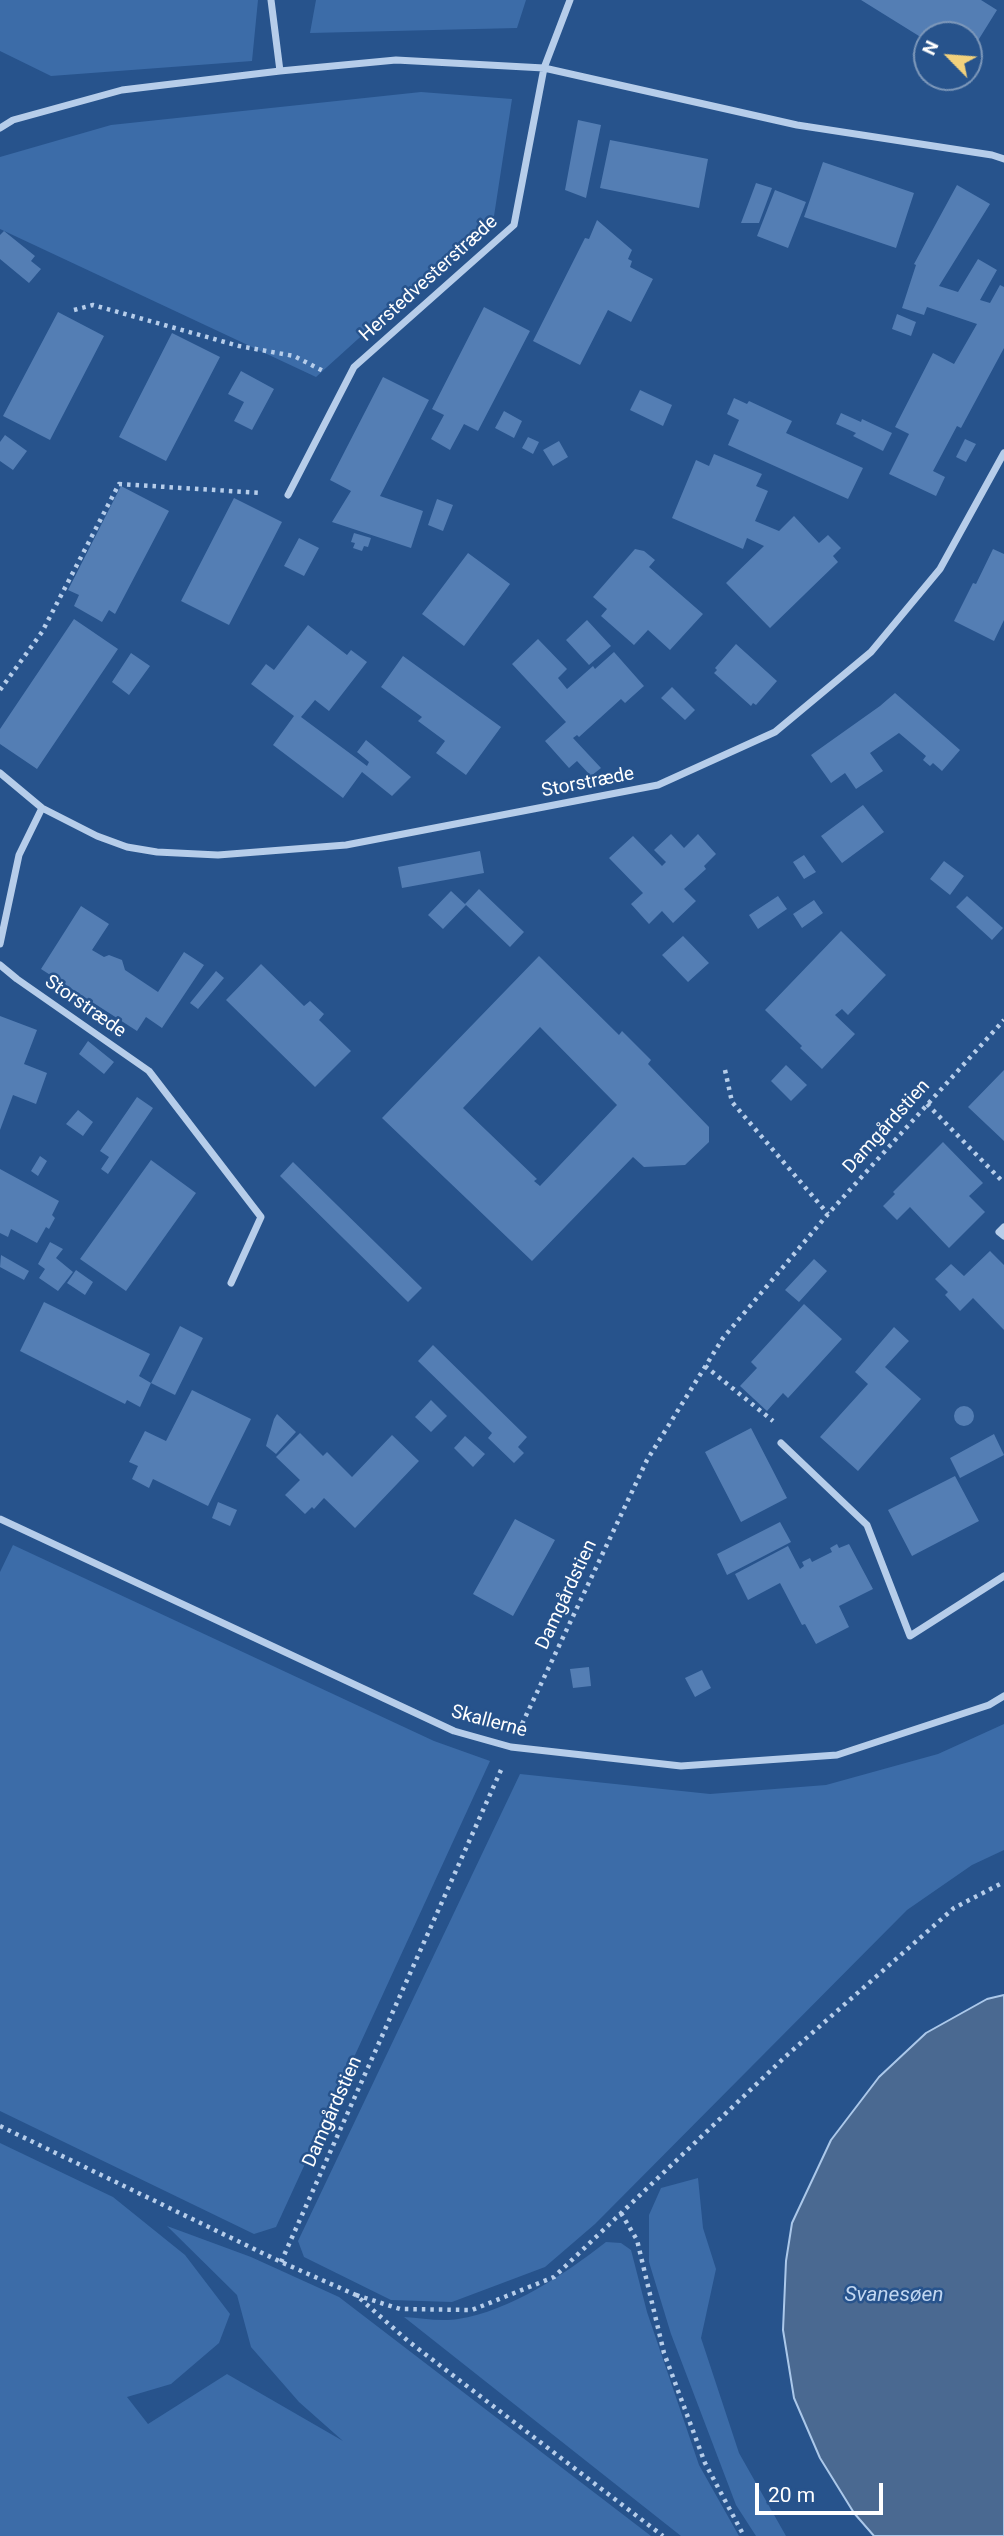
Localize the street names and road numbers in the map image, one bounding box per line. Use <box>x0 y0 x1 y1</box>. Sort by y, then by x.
street label: Herstedvesterstræde <box>355 211 503 347</box>
street label: Storstræde <box>540 763 636 803</box>
street label: Storstræde <box>40 971 130 1043</box>
street label: Damgårdstien <box>839 1075 935 1179</box>
street label: Damgårdstien <box>532 1536 602 1654</box>
street label: Skallerne <box>449 1701 529 1743</box>
street label: Damgårdstien <box>298 2053 368 2171</box>

